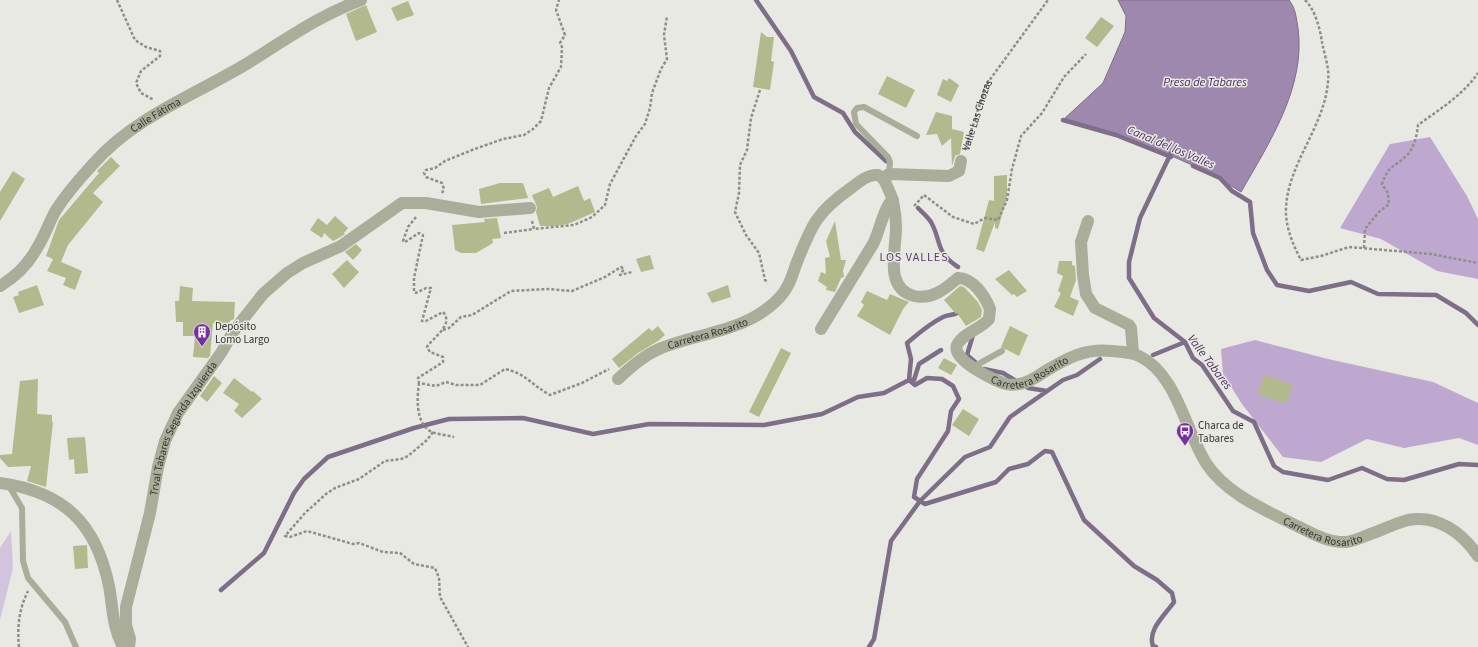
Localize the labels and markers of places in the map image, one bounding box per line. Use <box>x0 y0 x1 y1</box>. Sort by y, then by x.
place label: Depósito Lomo Largo <box>215 319 269 347</box>
building icon: Depósito Lomo Largo <box>192 322 212 347</box>
place label: Charca de Tabares <box>1198 418 1244 446</box>
bus stop icon: Charca de Tabares <box>1175 421 1195 446</box>

